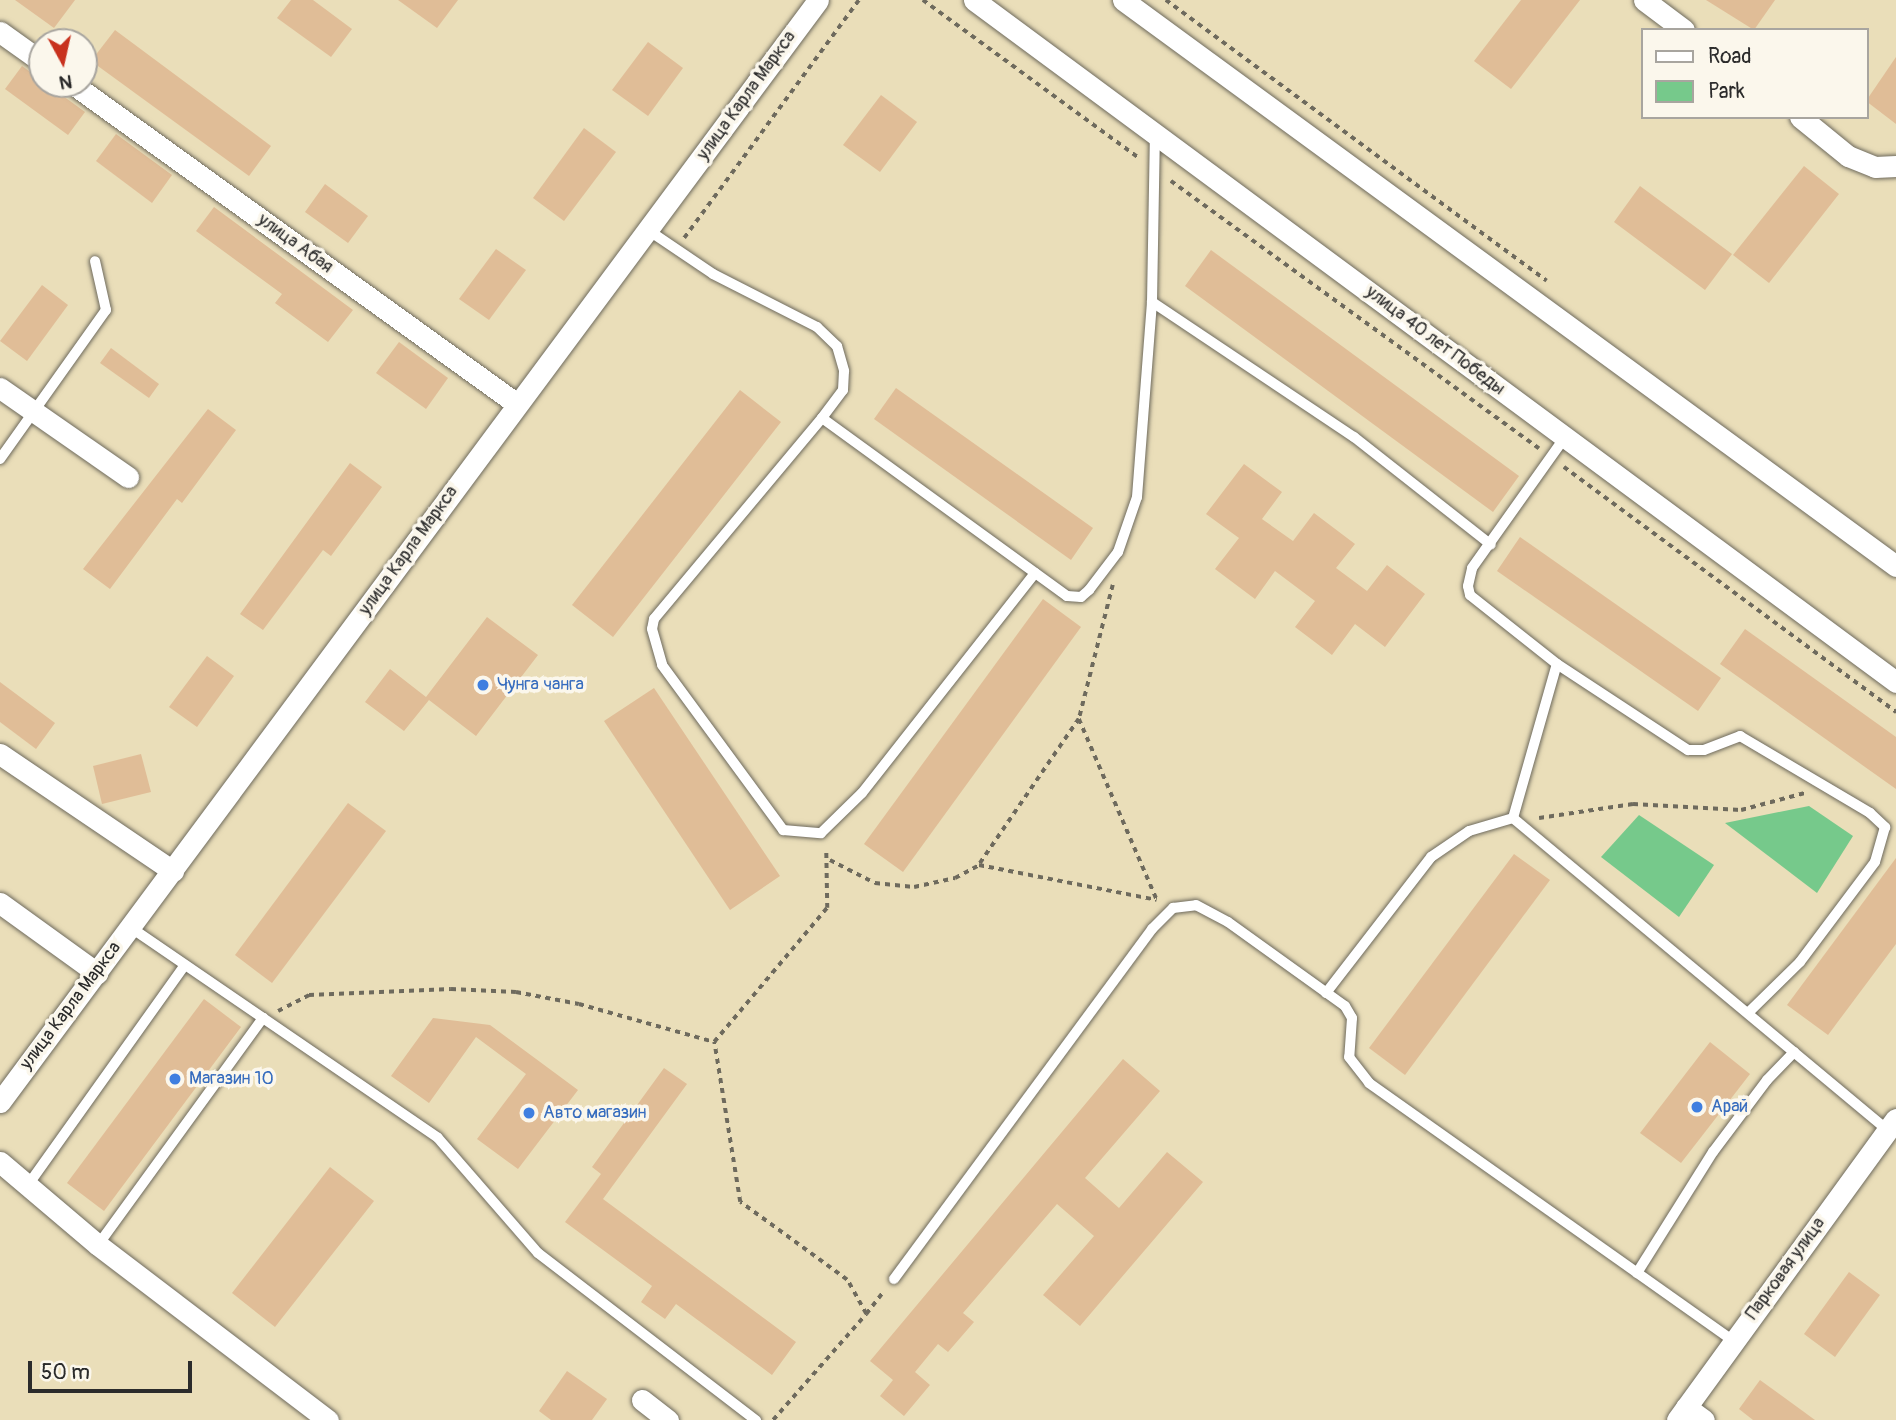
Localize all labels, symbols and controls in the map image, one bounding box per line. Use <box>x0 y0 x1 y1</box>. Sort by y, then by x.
street label: улица Карла Маркса <box>693 27 801 165</box>
north arrow <box>28 28 98 98</box>
legend <box>1640 28 1868 119</box>
text: Road <box>1708 43 1752 70</box>
text: N <box>58 69 74 95</box>
text: Park <box>1708 78 1745 105</box>
street label: улица Абая <box>253 210 337 278</box>
street label: улица 40 лет Победы <box>1361 282 1509 400</box>
street label: улица Карла Маркса <box>355 482 463 620</box>
place label: Чунга чанга <box>497 674 584 696</box>
marker: Чунга чанга <box>475 677 491 693</box>
street label: улица Карла Маркса <box>16 938 126 1074</box>
place label: Магазин 10 <box>189 1068 274 1090</box>
marker: Магазин 10 <box>167 1071 183 1087</box>
place label: Арай <box>1711 1096 1748 1118</box>
marker: Арай <box>1689 1099 1705 1115</box>
place label: Авто магазин <box>543 1102 647 1124</box>
marker: Авто магазин <box>521 1105 537 1121</box>
street label: Парковая улица <box>1742 1214 1830 1324</box>
scale bar <box>32 1346 196 1390</box>
text: 50 m <box>41 1359 90 1386</box>

